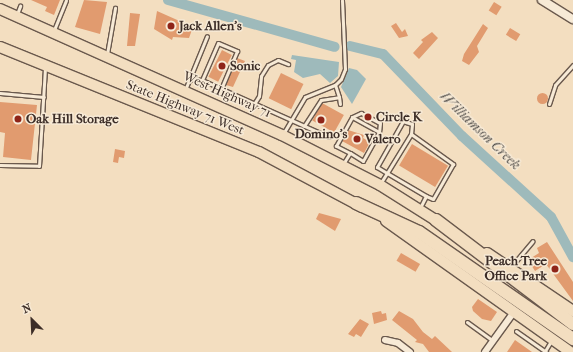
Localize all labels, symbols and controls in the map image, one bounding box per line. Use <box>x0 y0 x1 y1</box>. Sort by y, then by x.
place label: Jack Allen's <box>179 18 242 34</box>
marker: Jack Allen's <box>166 21 176 31</box>
place label: Sonic <box>230 58 260 74</box>
marker: Sonic <box>217 61 227 71</box>
street label: West Highway 71 <box>181 69 273 121</box>
street label: State Highway 71 West <box>124 77 246 139</box>
water label: Williamson Creek <box>436 88 524 174</box>
place label: Circle K <box>376 109 422 125</box>
place label: Oak Hill Storage <box>26 111 119 127</box>
marker: Circle K <box>363 112 373 122</box>
marker: Oak Hill Storage <box>13 114 23 124</box>
marker: Domino's <box>316 115 326 125</box>
place label: Domino's <box>295 126 347 142</box>
place label: Valero <box>365 131 401 147</box>
marker: Valero <box>352 134 362 144</box>
place label: Peach Tree Office Park <box>485 254 547 285</box>
marker: Peach Tree Office Park <box>550 264 560 274</box>
north arrow <box>12 300 52 340</box>
text: N <box>20 301 33 316</box>

